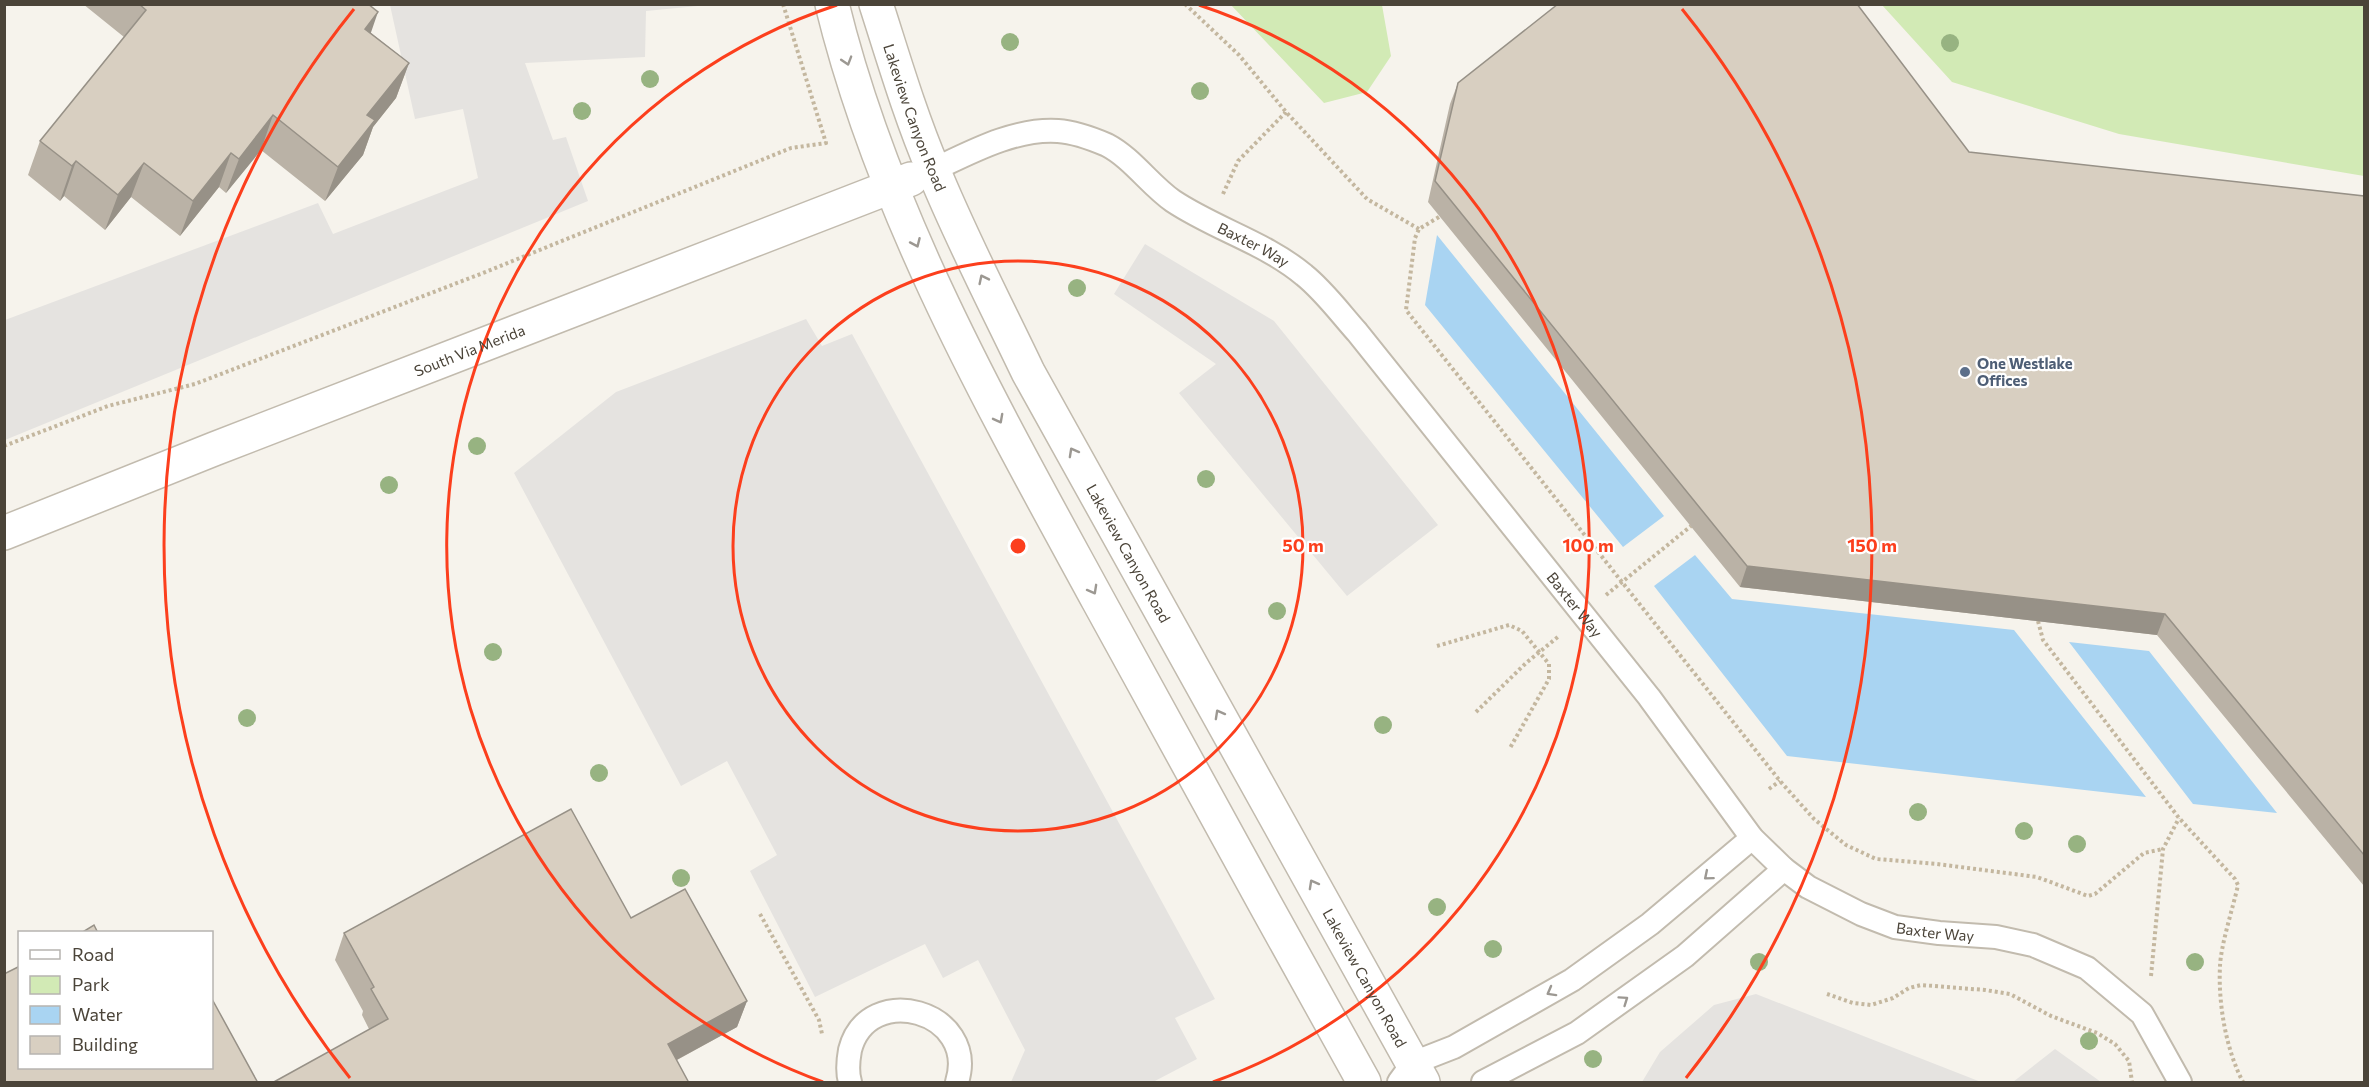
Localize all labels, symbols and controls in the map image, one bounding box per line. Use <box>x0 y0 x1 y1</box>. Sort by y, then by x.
street label: Lakeview Canyon Road <box>880 42 950 194</box>
one-way arrow <box>840 55 852 66</box>
street label: Baxter Way <box>1215 218 1293 271</box>
one-way arrow <box>909 237 921 248</box>
one-way arrow <box>978 274 990 285</box>
street label: South Via Merida <box>411 321 527 380</box>
place label: One Westlake Offices <box>1977 354 2073 389</box>
marker: One Westlake Offices <box>1958 365 1972 379</box>
one-way arrow <box>992 413 1003 424</box>
one-way arrow <box>1069 448 1080 458</box>
street label: Lakeview Canyon Road <box>1083 481 1174 625</box>
text: 50 m <box>1282 534 1324 556</box>
text: 100 m <box>1562 534 1614 556</box>
text: 150 m <box>1847 534 1897 556</box>
centre of rings <box>1008 536 1028 556</box>
street label: Baxter Way <box>1543 568 1607 641</box>
one-way arrow <box>1086 584 1097 594</box>
one-way arrow <box>1214 710 1226 720</box>
one-way arrow <box>1704 868 1715 879</box>
one-way arrow <box>1309 880 1320 891</box>
street label: Lakeview Canyon Road <box>1319 905 1411 1050</box>
street label: Baxter Way <box>1895 918 1975 944</box>
legend <box>18 931 213 1069</box>
text: Road <box>72 943 114 965</box>
text: Park <box>72 973 110 995</box>
one-way arrow <box>1547 984 1557 996</box>
one-way arrow <box>1617 996 1628 1007</box>
text: Water <box>72 1003 123 1025</box>
text: Building <box>72 1033 138 1055</box>

